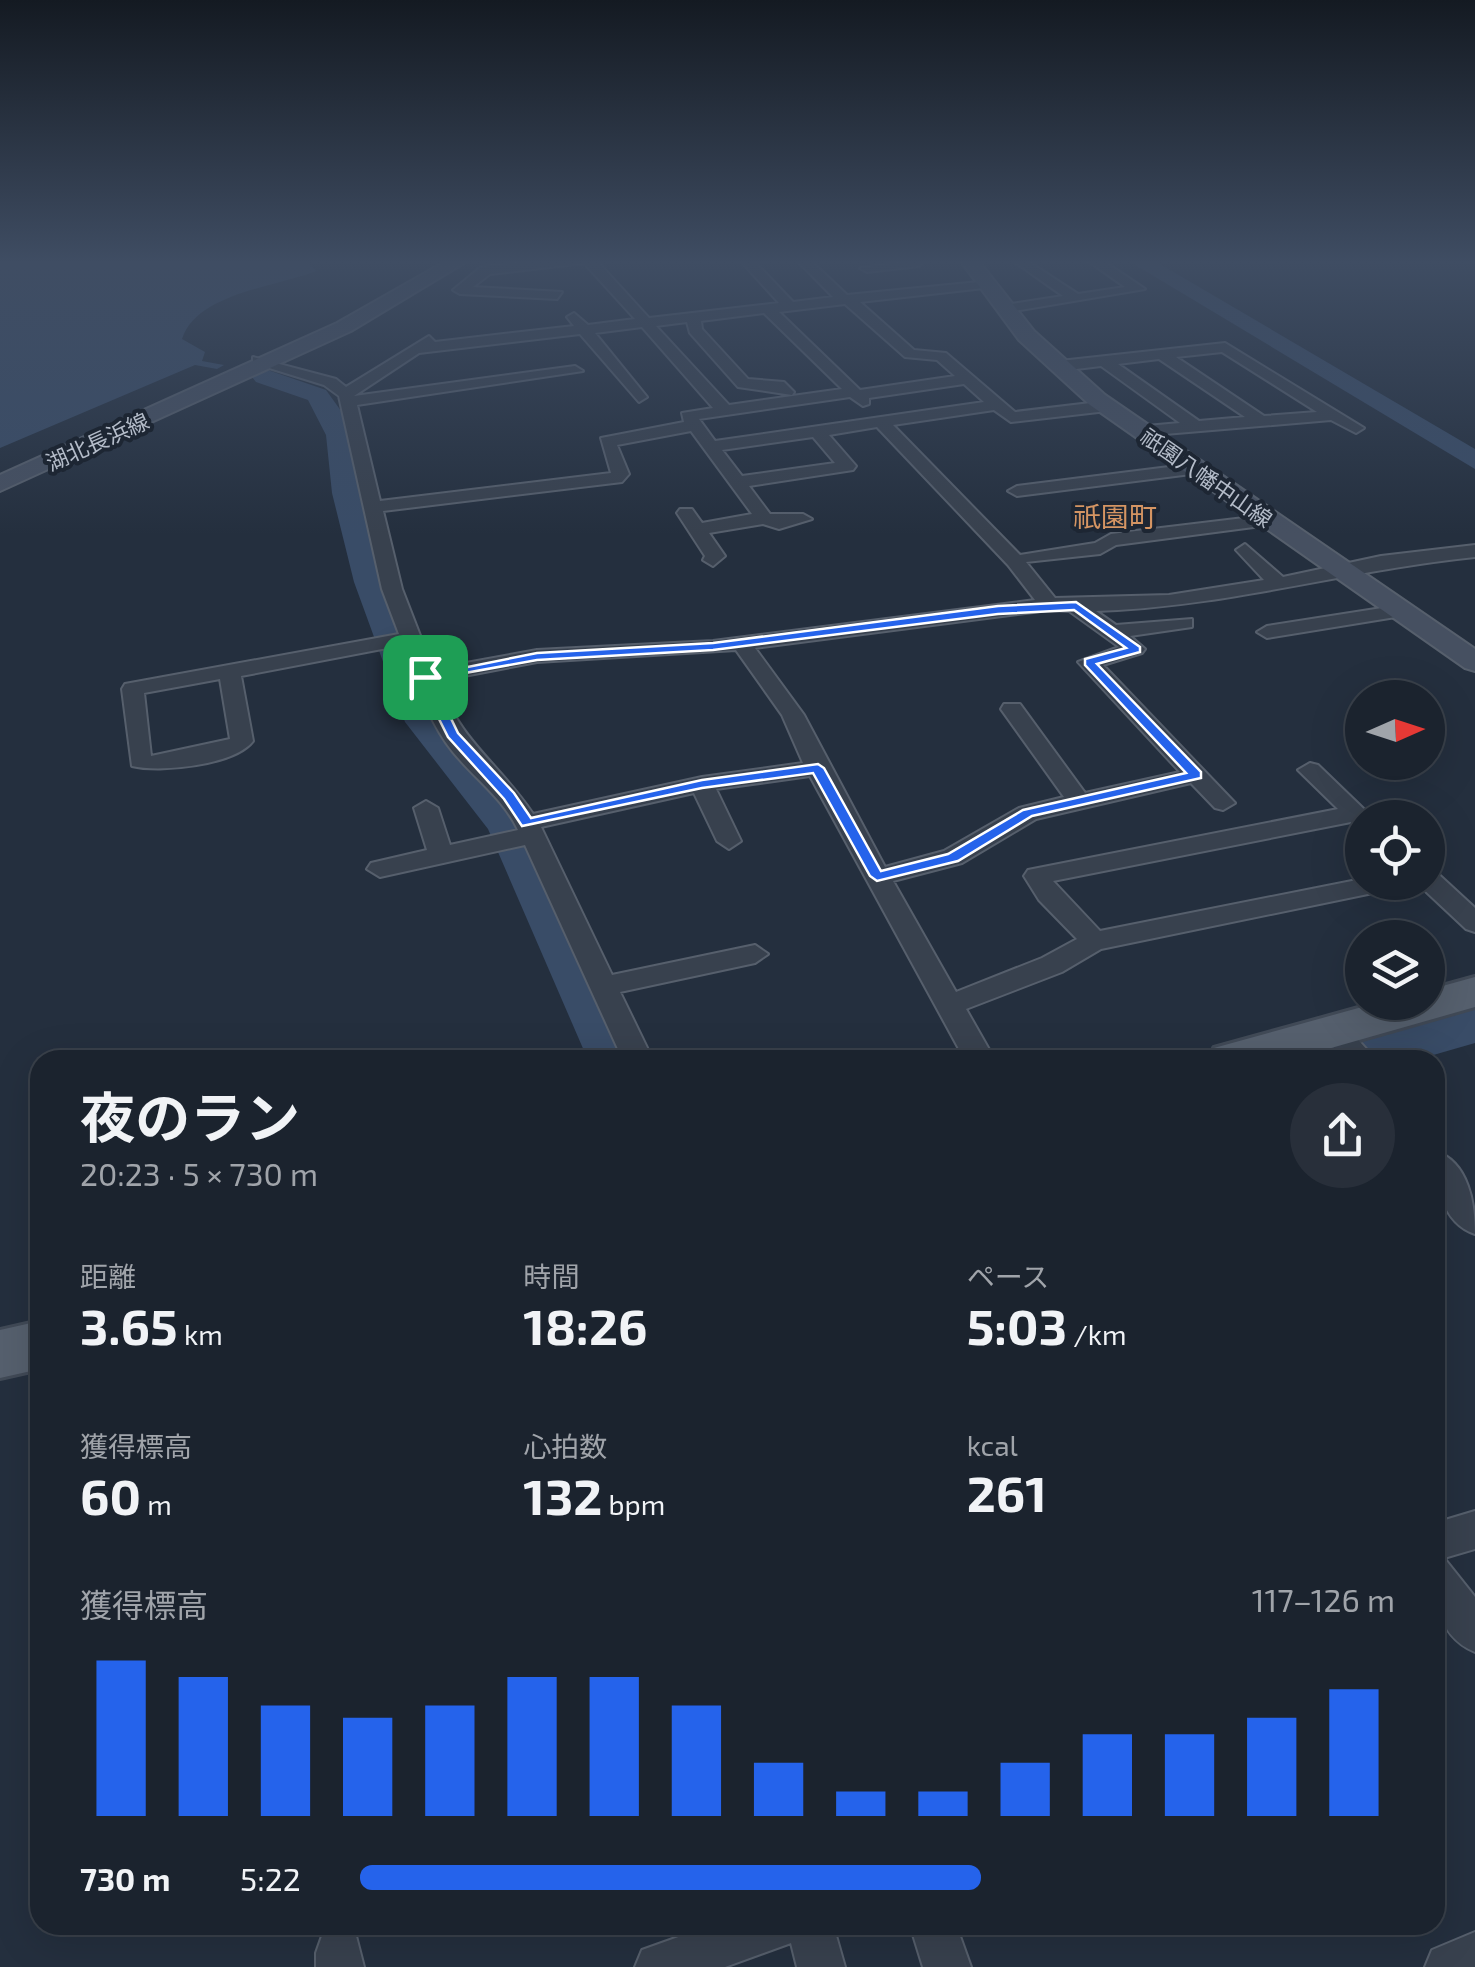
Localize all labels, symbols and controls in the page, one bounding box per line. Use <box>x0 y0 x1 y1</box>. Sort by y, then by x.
street label: 湖北長浜線 <box>41 407 153 475</box>
street label: 祇園八幡中山線 <box>1136 422 1278 532</box>
district label: 祇園町 <box>1073 499 1157 533</box>
pin <box>383 635 468 720</box>
icon: arrive <box>398 650 453 705</box>
north arrow <box>1345 680 1445 780</box>
map controls <box>1345 680 1445 1020</box>
button: locate <box>1345 800 1445 900</box>
button: layers <box>1345 920 1445 1020</box>
text: 夜のラン <box>80 1083 300 1149</box>
button: share <box>1290 1083 1395 1188</box>
text: 20:23 · 5 × 730 m <box>80 1154 318 1192</box>
text: 距離 <box>80 1259 136 1293</box>
text: 時間 <box>523 1259 579 1293</box>
text: ペース <box>967 1259 1049 1293</box>
text: 3.65 <box>80 1295 178 1355</box>
text: 18:26 <box>523 1295 647 1355</box>
text: 5:03 <box>967 1295 1067 1355</box>
text: km <box>178 1317 223 1351</box>
text: /km <box>1067 1317 1127 1351</box>
text: kcal <box>967 1428 1018 1462</box>
text: 獲得標高 <box>80 1429 192 1463</box>
text: 心拍数 <box>523 1429 607 1463</box>
text: 261 <box>967 1462 1047 1522</box>
text: 60 <box>80 1465 141 1525</box>
text: 132 <box>523 1465 602 1525</box>
text: m <box>141 1487 172 1521</box>
text: bpm <box>602 1487 665 1521</box>
text: 117–126 m <box>1252 1580 1395 1618</box>
text: 獲得標高 <box>80 1585 208 1623</box>
text: 730 m <box>80 1859 170 1897</box>
text: 5:22 <box>240 1859 301 1897</box>

